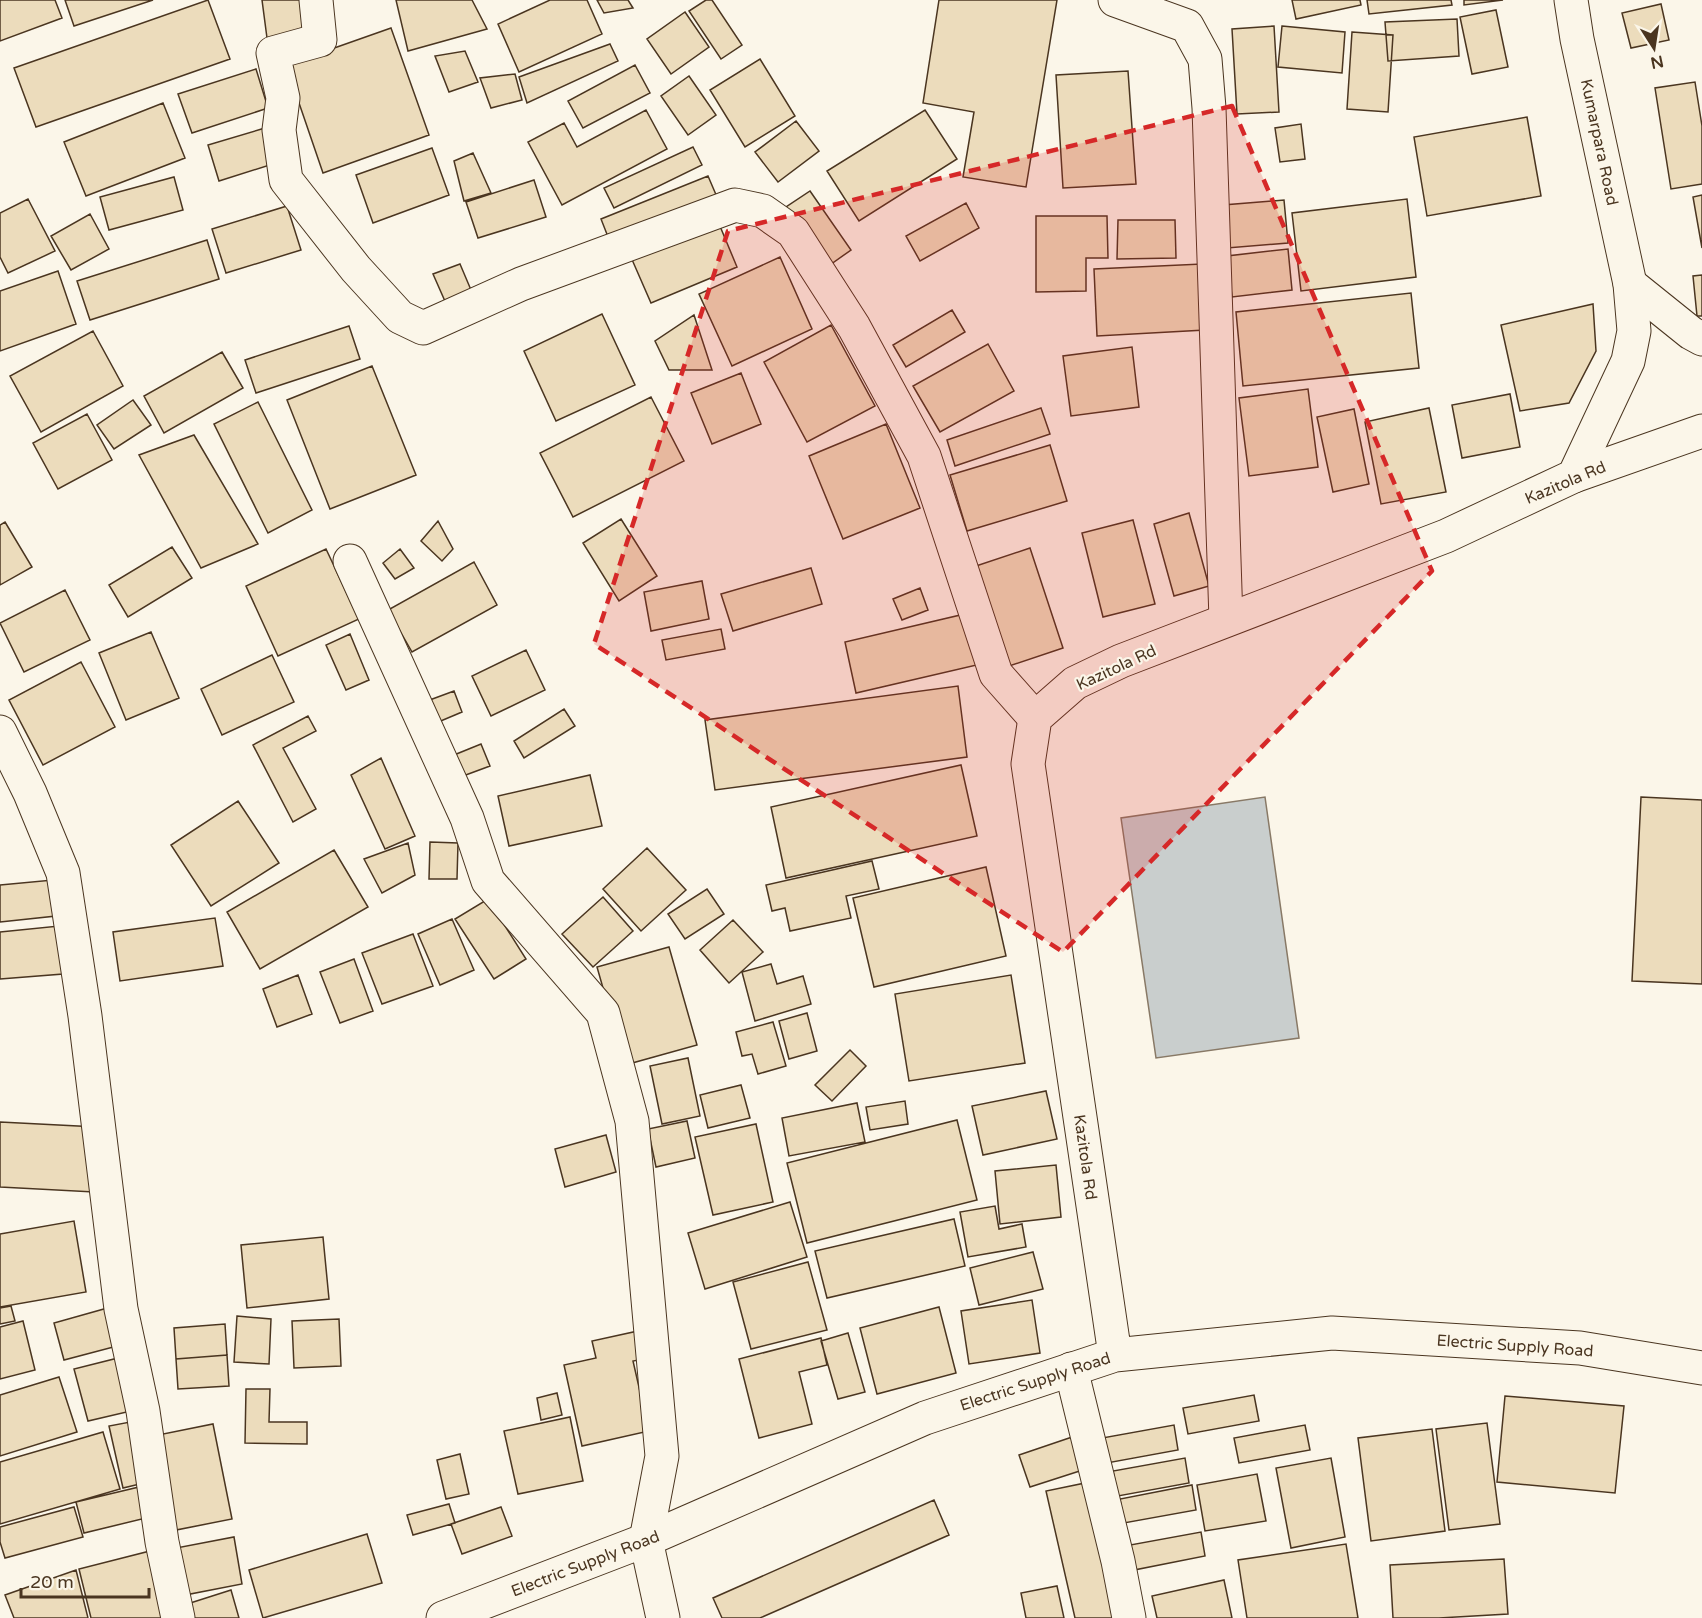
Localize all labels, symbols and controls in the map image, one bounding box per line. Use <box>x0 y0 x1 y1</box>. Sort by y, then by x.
north arrow <box>1624 18 1684 78</box>
text: N <box>1649 51 1665 73</box>
street label: Kumarpara Road <box>1576 77 1622 207</box>
street label: Kazitola Rd <box>1522 457 1609 509</box>
street label: Kazitola Rd <box>1073 641 1160 695</box>
street label: Kazitola Rd <box>1069 1113 1101 1201</box>
street label: Electric Supply Road <box>1436 1331 1594 1361</box>
street label: Electric Supply Road <box>957 1348 1113 1416</box>
street label: Electric Supply Road <box>508 1526 662 1601</box>
scale bar <box>21 1561 148 1599</box>
text: 20 m <box>30 1571 74 1593</box>

